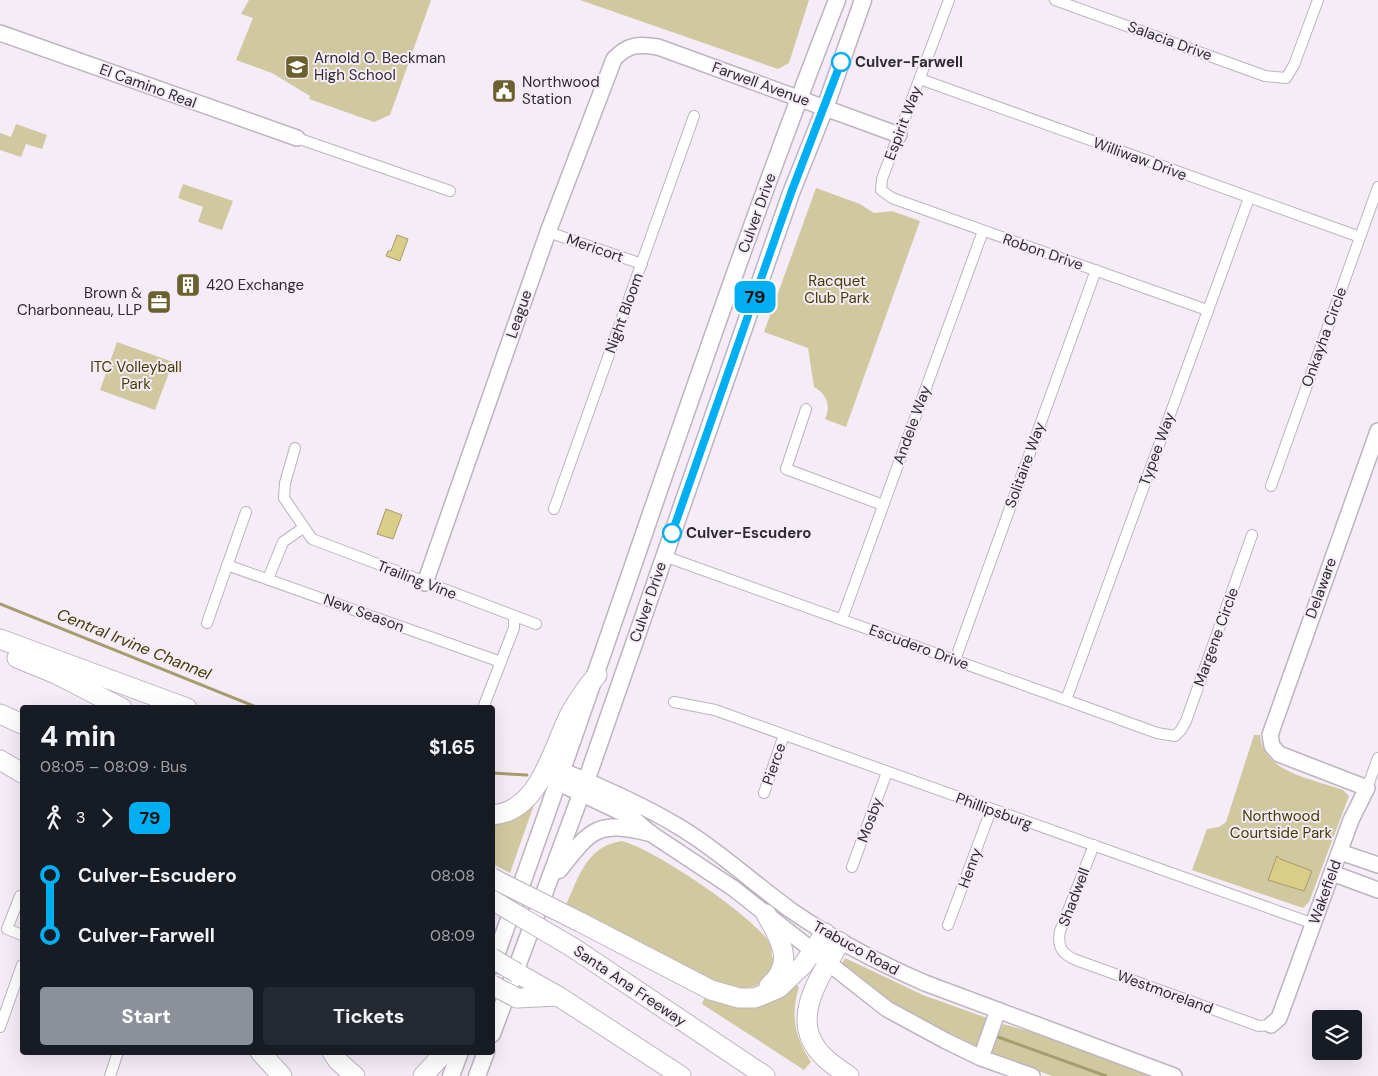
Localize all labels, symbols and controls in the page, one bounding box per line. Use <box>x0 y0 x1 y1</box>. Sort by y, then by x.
street label: Salacia Drive <box>1125 17 1215 65</box>
place label: Arnold O. Beckman High School <box>314 48 446 85</box>
marker: Culver-Farwell <box>831 52 851 72</box>
place label: Culver-Farwell <box>855 52 963 72</box>
school or university icon: Arnold O. Beckman High School <box>284 54 310 80</box>
street label: Farwell Avenue <box>709 57 813 111</box>
street label: El Camino Real <box>97 59 199 113</box>
place label: Northwood Station <box>522 72 600 109</box>
public building icon: Northwood Station <box>491 78 517 104</box>
street label: Espirit Way <box>880 82 927 163</box>
street label: Williwaw Drive <box>1090 133 1190 185</box>
street label: Culver Drive <box>733 170 781 256</box>
street label: Mericort <box>564 229 626 267</box>
street label: Robon Drive <box>1000 229 1086 275</box>
street label: Night Bloom <box>600 270 648 356</box>
park label: Racquet Club Park <box>804 271 870 308</box>
building icon: 420 Exchange <box>175 272 201 298</box>
place label: 420 Exchange <box>206 275 304 295</box>
line badge: 79 <box>732 281 778 313</box>
place label: Brown & Charbonneau, LLP <box>17 283 142 320</box>
street label: Onkayha Circle <box>1297 284 1351 390</box>
text: 79 <box>745 285 765 309</box>
street label: League <box>501 287 537 341</box>
office icon: Brown & Charbonneau, LLP <box>146 289 172 315</box>
park label: ITC Volleyball Park <box>90 357 182 394</box>
street label: Andele Way <box>889 382 936 467</box>
street label: Typee Way <box>1135 409 1180 488</box>
street label: Solitaire Way <box>1000 419 1050 511</box>
marker: Culver-Escudero <box>662 523 682 543</box>
place label: Culver-Escudero <box>686 523 811 543</box>
street label: Delaware <box>1301 555 1341 621</box>
street label: Trailing Vine <box>374 556 460 604</box>
street label: Culver Drive <box>625 559 671 645</box>
street label: Margene Circle <box>1189 585 1243 689</box>
street label: New Season <box>321 589 407 637</box>
water label: Central Irvine Channel <box>54 603 215 685</box>
street label: Escudero Drive <box>866 620 972 674</box>
text: 4 min <box>40 718 116 755</box>
text: $1.65 <box>429 735 475 760</box>
street label: Pierce <box>758 740 790 788</box>
text: 08:05 – 08:09 · Bus <box>40 756 187 777</box>
street label: Phillipsburg <box>953 788 1035 834</box>
street label: Mosby <box>853 794 888 845</box>
icon: walk <box>40 804 68 832</box>
icon: forward <box>93 804 121 832</box>
text: 79 <box>139 806 160 830</box>
park label: Northwood Courtside Park <box>1230 806 1333 843</box>
text: 3 <box>76 807 85 828</box>
street label: Henry <box>954 845 987 891</box>
street label: Wakefield <box>1304 857 1346 927</box>
text: Culver-Escudero <box>78 863 237 888</box>
text: 08:08 <box>430 865 475 886</box>
street label: Shadwell <box>1054 865 1094 929</box>
street label: Trabuco Road <box>809 916 903 980</box>
text: Culver-Farwell <box>78 923 215 948</box>
text: 08:09 <box>430 925 475 946</box>
street label: Santa Ana Freeway <box>570 941 691 1031</box>
street label: Westmoreland <box>1114 965 1216 1019</box>
button: Start <box>40 987 253 1045</box>
button: Tickets <box>263 987 475 1045</box>
map controls <box>1312 1010 1362 1060</box>
button: layers <box>1312 1010 1362 1060</box>

